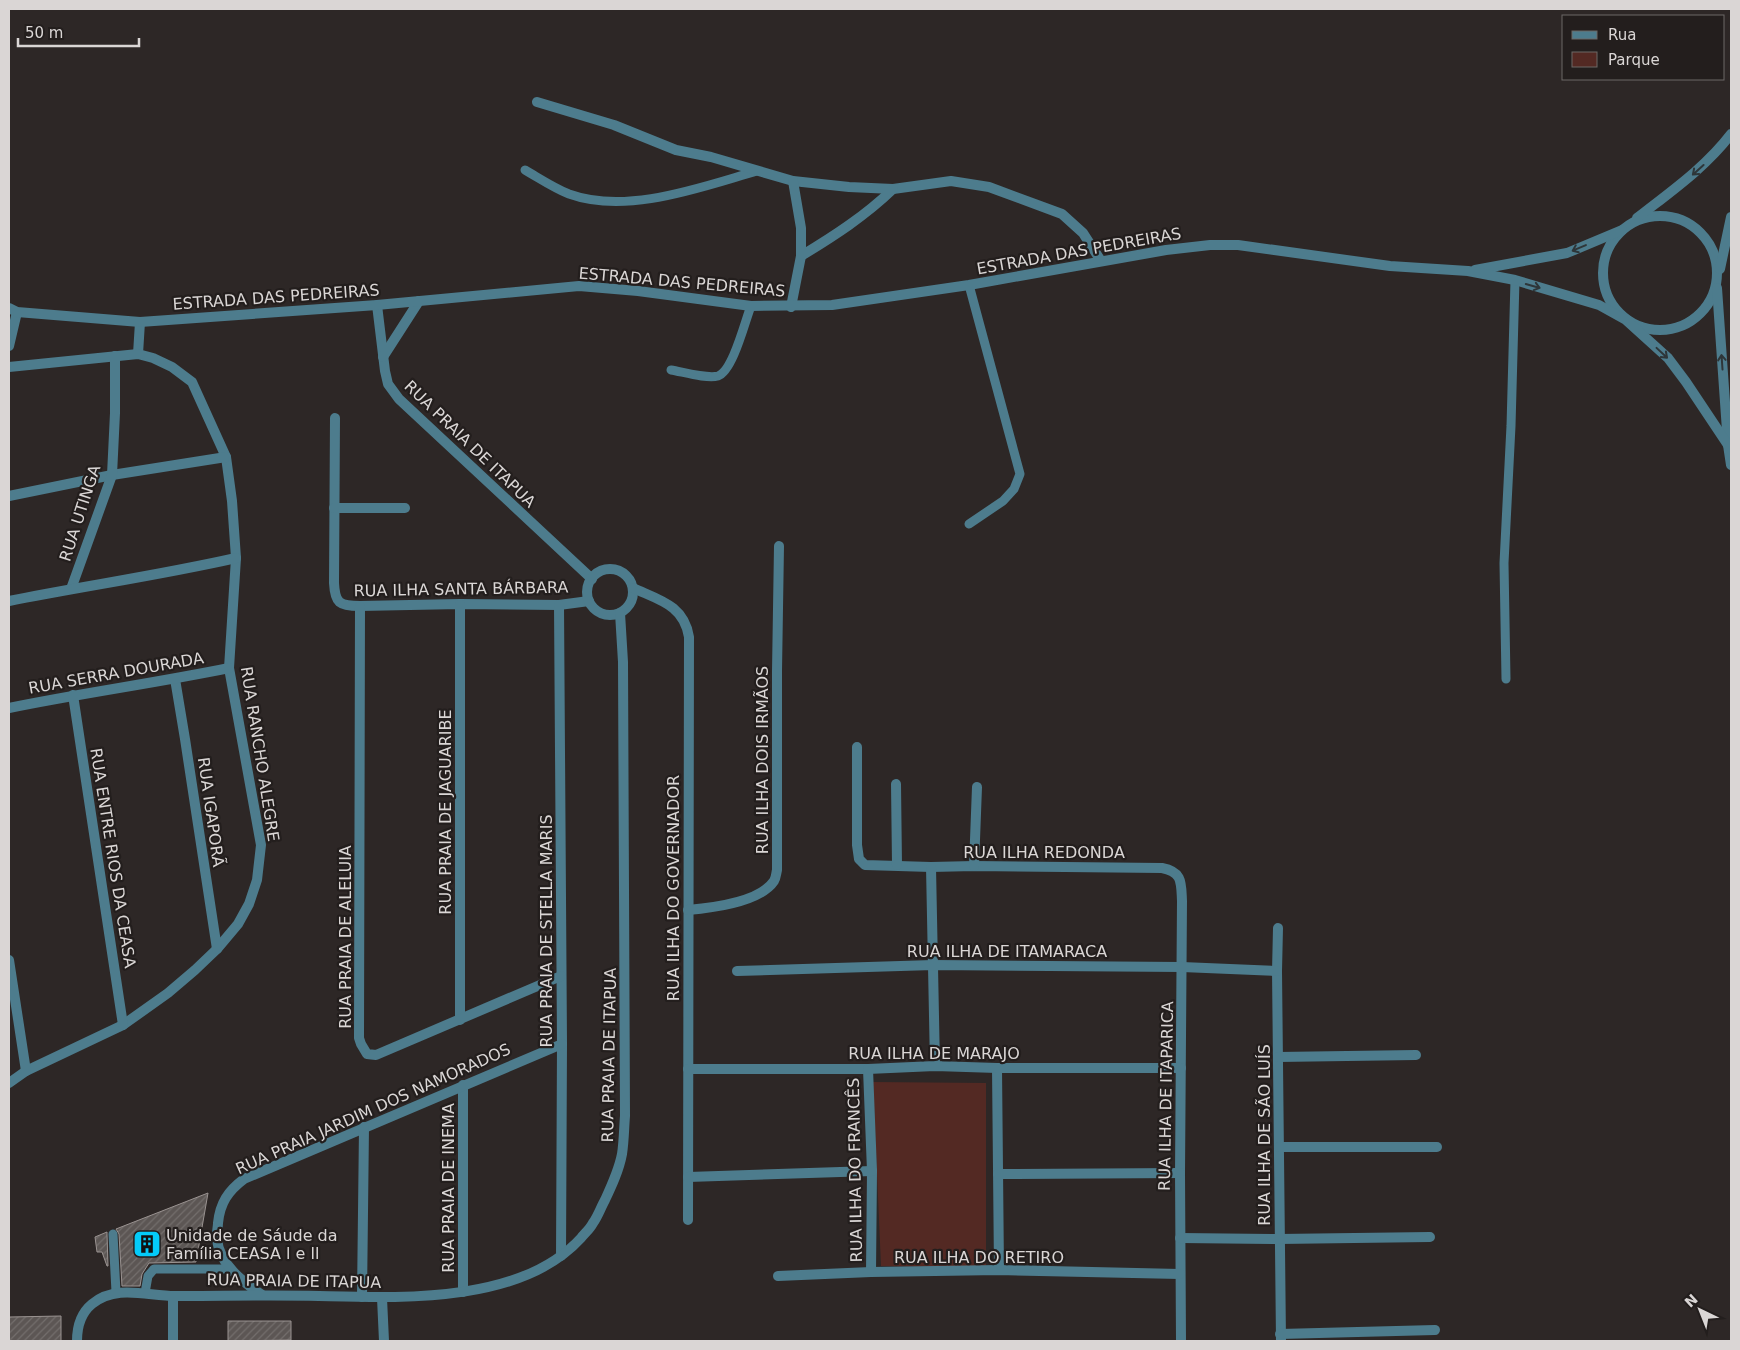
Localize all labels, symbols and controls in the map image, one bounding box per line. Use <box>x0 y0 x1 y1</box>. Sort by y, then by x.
scale bar <box>18 15 139 47</box>
legend <box>1562 15 1725 80</box>
text: 50 m <box>25 24 63 42</box>
text: Rua <box>1608 26 1636 44</box>
text: Parque <box>1608 51 1660 69</box>
one-way arrow <box>1691 164 1704 176</box>
street label: ESTRADA DAS PEDREIRAS <box>975 224 1183 278</box>
one-way arrow <box>1572 243 1587 253</box>
street label: ESTRADA DAS PEDREIRAS <box>578 264 786 300</box>
street label: ESTRADA DAS PEDREIRAS <box>172 280 380 314</box>
one-way arrow <box>1524 281 1540 291</box>
one-way arrow <box>1656 347 1669 358</box>
one-way arrow <box>1717 354 1726 370</box>
street label: RUA PRAIA DE ITAPUA <box>401 376 539 512</box>
street label: RUA UTINGA <box>55 462 105 564</box>
street label: RUA ILHA SANTA BÁRBARA <box>353 578 569 600</box>
street label: RUA SERRA DOURADA <box>27 648 205 698</box>
street label: RUA RANCHO ALEGRE <box>237 665 283 843</box>
street label: RUA ILHA DOIS IRMÃOS <box>753 666 772 854</box>
street label: RUA PRAIA DE JAGUARIBE <box>436 709 455 915</box>
street label: RUA ENTRE RIOS DA CEASA <box>86 747 140 969</box>
street label: RUA IGAPORÃ <box>194 756 228 868</box>
street label: RUA ILHA DO GOVERNADOR <box>664 775 683 1001</box>
street label: RUA PRAIA DE STELLA MARIS <box>537 814 556 1048</box>
street label: RUA ILHA REDONDA <box>963 843 1125 862</box>
street label: RUA PRAIA DE ALELUIA <box>336 845 355 1029</box>
street label: RUA ILHA DE ITAMARACA <box>907 942 1107 961</box>
street label: RUA PRAIA DE ITAPUA <box>598 967 620 1142</box>
street label: RUA ILHA DE ITAPARICA <box>1155 1001 1177 1191</box>
street label: RUA PRAIA JARDIM DOS NAMORADOS <box>233 1040 513 1178</box>
street label: RUA ILHA DE MARAJO <box>848 1044 1020 1063</box>
street label: RUA ILHA DE SÃO LUÍS <box>1255 1044 1274 1226</box>
street label: RUA ILHA DO FRANCÊS <box>844 1078 866 1262</box>
street label: RUA PRAIA DE INEMA <box>439 1103 458 1273</box>
place label: Unidade de Sáude da Família CEASA l e ll <box>166 1226 338 1263</box>
building icon: Unidade de Sáude da Família CEASA l e ll <box>132 1229 162 1259</box>
street label: RUA ILHA DO RETIRO <box>894 1248 1064 1267</box>
street label: RUA PRAIA DE ITAPUA <box>207 1270 382 1292</box>
north arrow <box>1675 1285 1725 1335</box>
text: N <box>1681 1291 1701 1310</box>

